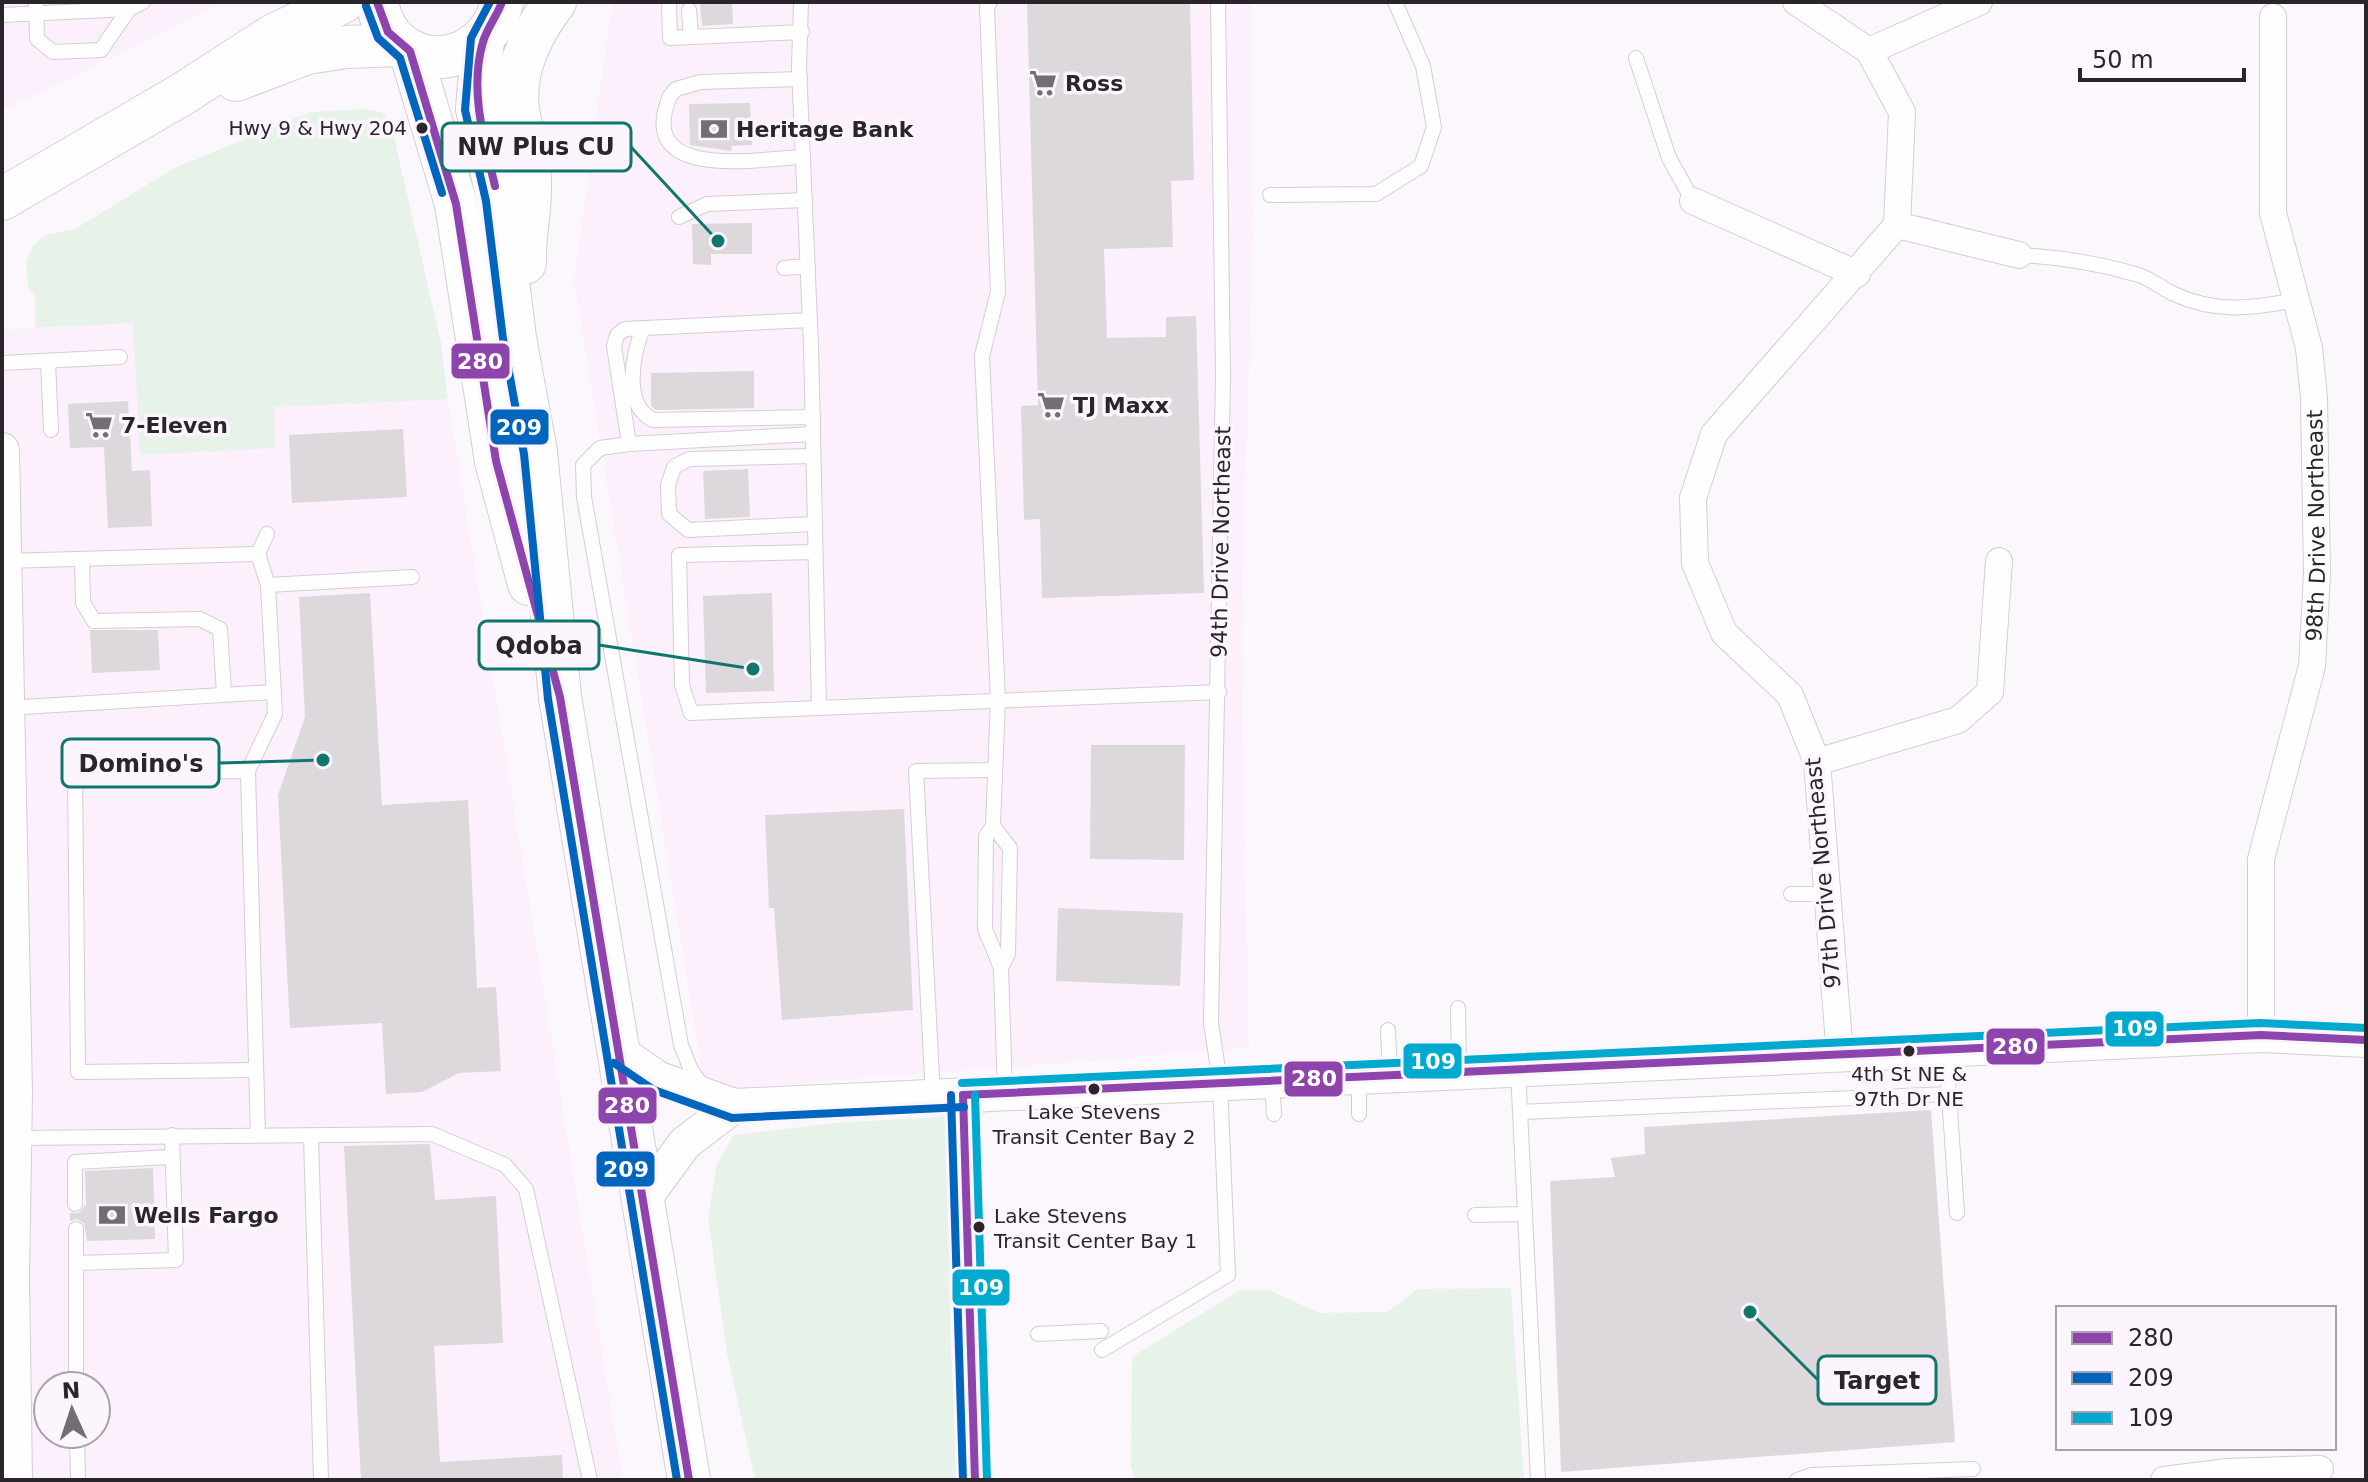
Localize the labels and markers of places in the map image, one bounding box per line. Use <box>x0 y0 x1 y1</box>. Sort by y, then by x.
supermarket icon: Ross <box>1028 68 1058 98</box>
place label: Ross <box>1065 71 1123 96</box>
bank icon: Heritage Bank <box>699 114 729 144</box>
place label: Hwy 9 & Hwy 204 <box>229 116 407 140</box>
place label: Heritage Bank <box>736 117 915 142</box>
marker: Hwy 9 & Hwy 204 <box>414 120 430 136</box>
callout: NW Plus CU <box>442 123 631 171</box>
supermarket icon: TJ Maxx <box>1036 390 1066 420</box>
place label: TJ Maxx <box>1073 393 1169 418</box>
supermarket icon: 7-Eleven <box>84 410 114 440</box>
place label: 7-Eleven <box>121 413 228 438</box>
callout: Qdoba <box>479 621 599 669</box>
callout: Domino's <box>62 739 219 787</box>
marker: 4th St NE & 97th Dr NE <box>1901 1043 1917 1059</box>
place label: 4th St NE & 97th Dr NE <box>1851 1062 1967 1111</box>
marker: Lake Stevens Transit Center Bay 2 <box>1086 1081 1102 1097</box>
place label: Lake Stevens Transit Center Bay 2 <box>991 1100 1196 1149</box>
bank icon: Wells Fargo <box>97 1200 127 1230</box>
place label: Wells Fargo <box>134 1203 279 1228</box>
place label: Lake Stevens Transit Center Bay 1 <box>993 1204 1197 1253</box>
marker: Lake Stevens Transit Center Bay 1 <box>971 1219 987 1235</box>
callout: Target <box>1818 1356 1936 1404</box>

